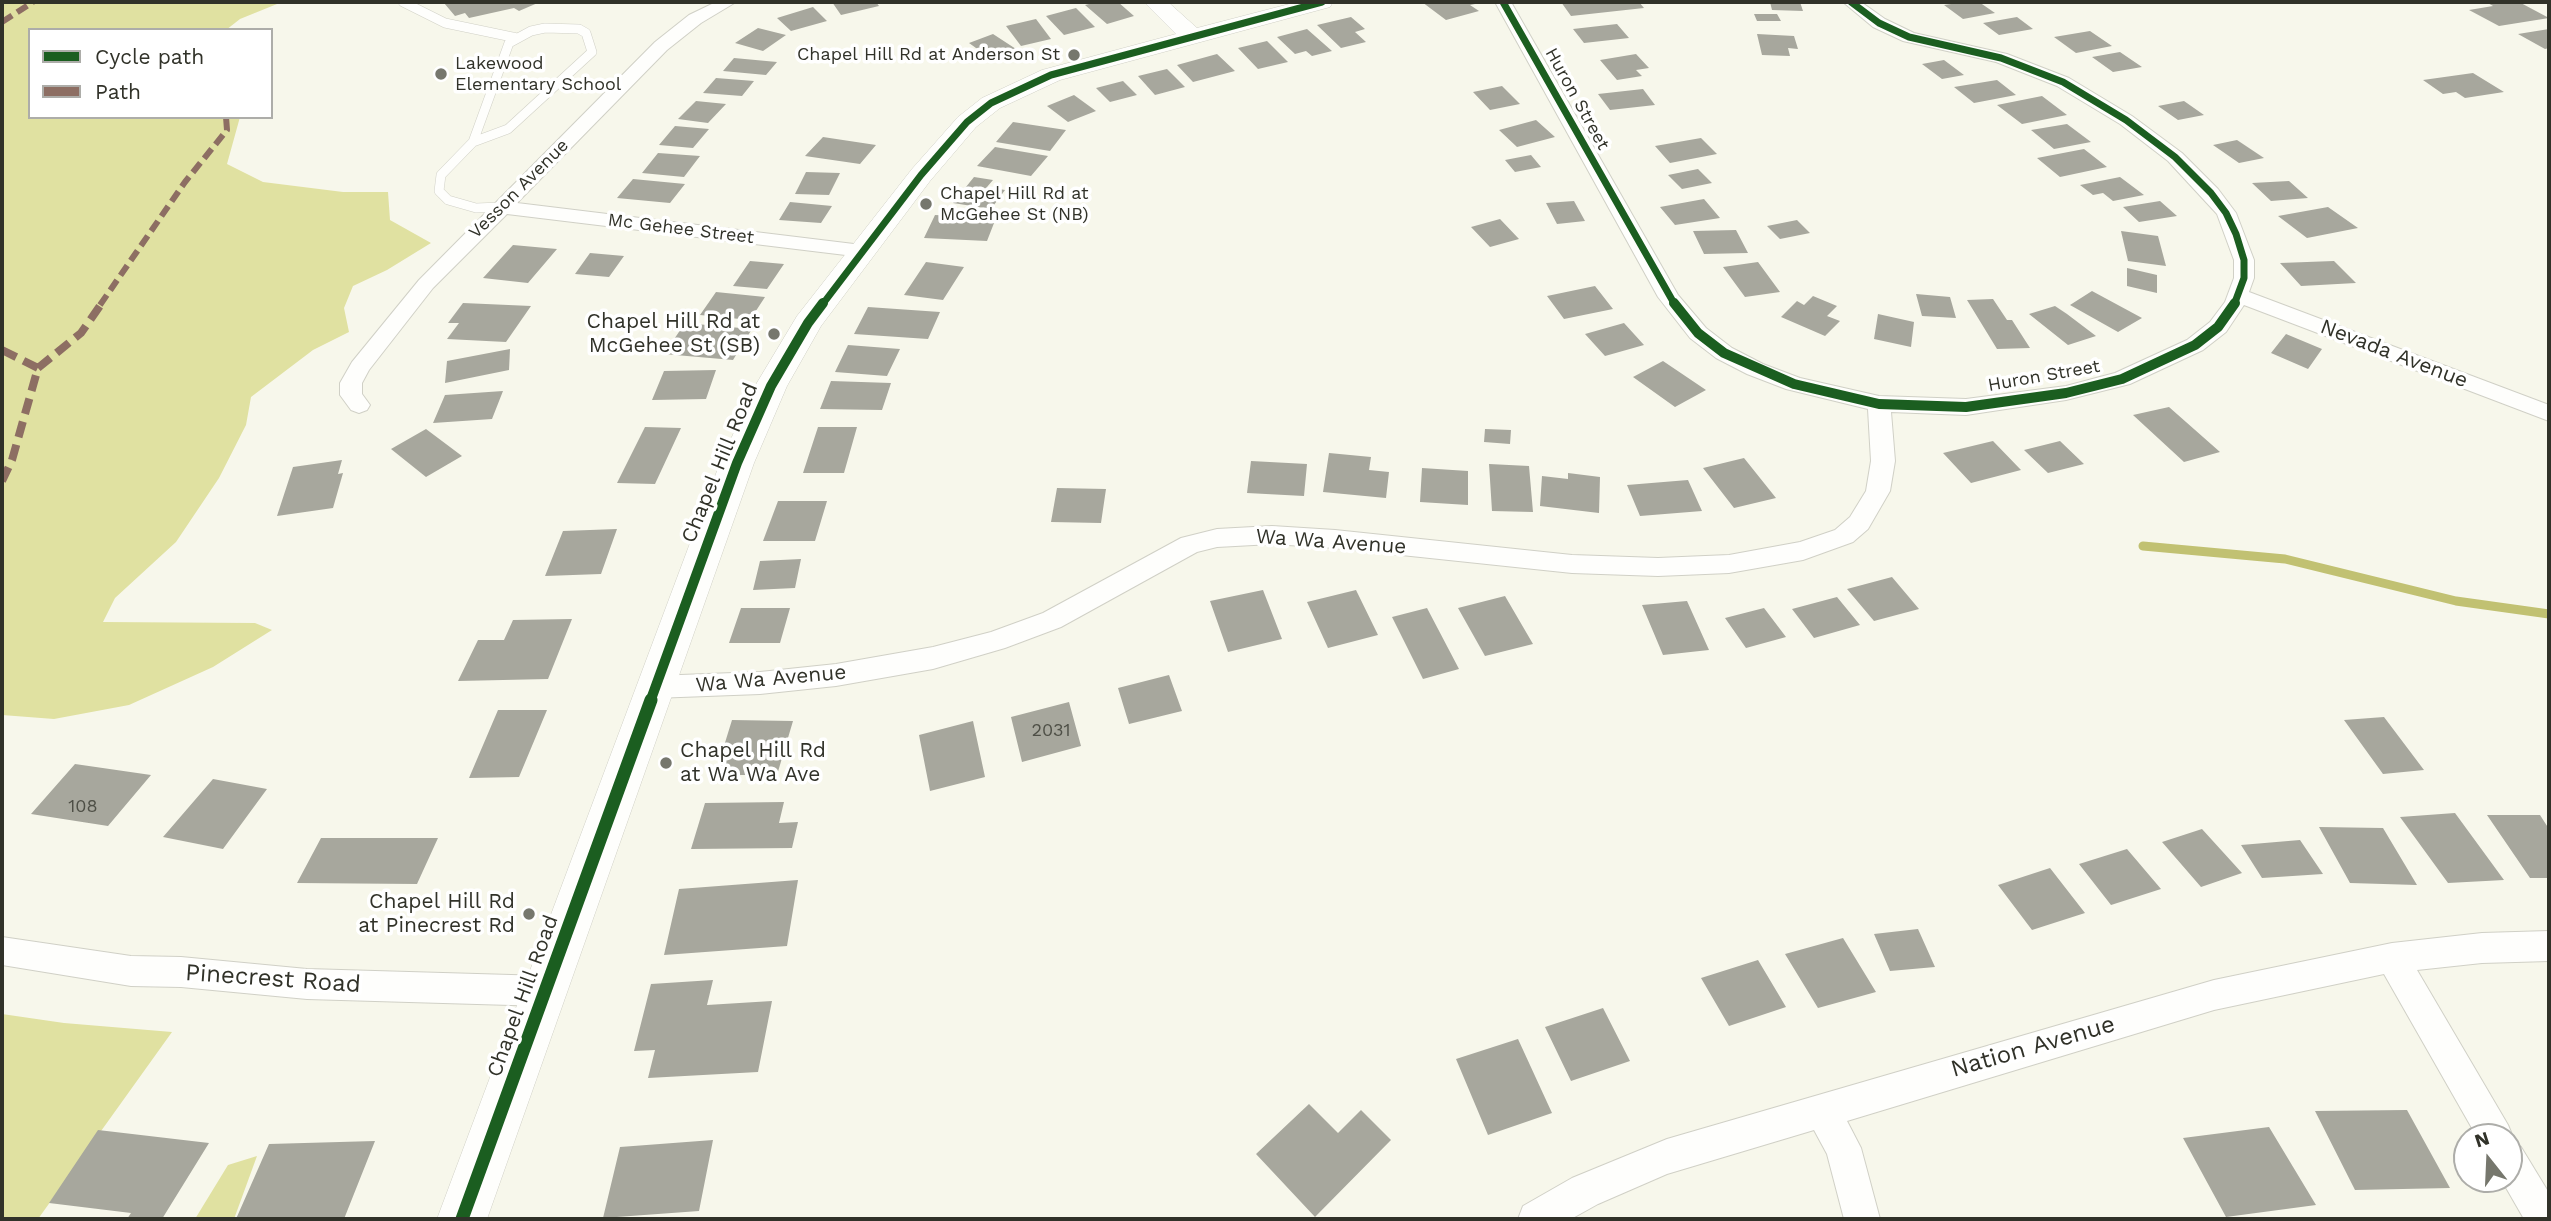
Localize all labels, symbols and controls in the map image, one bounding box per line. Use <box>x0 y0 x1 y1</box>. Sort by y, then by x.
legend <box>28 28 273 119</box>
text: Cycle path <box>95 44 204 69</box>
place label: Chapel Hill Rd at Anderson St <box>797 44 1060 66</box>
street label: Huron Street <box>1540 44 1614 154</box>
marker: Chapel Hill Rd at Anderson St <box>1066 47 1082 63</box>
place label: Lakewood Elementary School <box>455 53 621 96</box>
marker: Lakewood Elementary School <box>433 66 449 82</box>
text: Path <box>95 79 141 104</box>
street label: Vesson Avenue <box>465 135 573 243</box>
place label: Chapel Hill Rd at McGehee St (NB) <box>940 183 1089 226</box>
marker: Chapel Hill Rd at McGehee St (NB) <box>918 196 934 212</box>
street label: Mc Gehee Street <box>607 209 755 249</box>
place label: Chapel Hill Rd at McGehee St (SB) <box>587 309 760 359</box>
street label: Nevada Avenue <box>2317 314 2471 394</box>
marker: Chapel Hill Rd at McGehee St (SB) <box>766 326 782 342</box>
street label: Huron Street <box>1986 356 2102 396</box>
street label: Chapel Hill Road <box>676 379 764 547</box>
street label: Wa Wa Avenue <box>1255 524 1407 560</box>
street label: Wa Wa Avenue <box>695 660 847 698</box>
house number: 2031 <box>1032 720 1070 742</box>
place label: Chapel Hill Rd at Wa Wa Ave <box>680 738 826 788</box>
marker: Chapel Hill Rd at Wa Wa Ave <box>658 755 674 771</box>
house number: 108 <box>68 796 98 818</box>
place label: Chapel Hill Rd at Pinecrest Rd <box>358 889 515 939</box>
marker: Chapel Hill Rd at Pinecrest Rd <box>521 906 537 922</box>
street label: Chapel Hill Road <box>482 912 564 1080</box>
street label: Pinecrest Road <box>184 959 362 999</box>
street label: Nation Avenue <box>1948 1010 2118 1084</box>
north arrow <box>2453 1123 2523 1193</box>
text: N <box>2472 1126 2492 1153</box>

